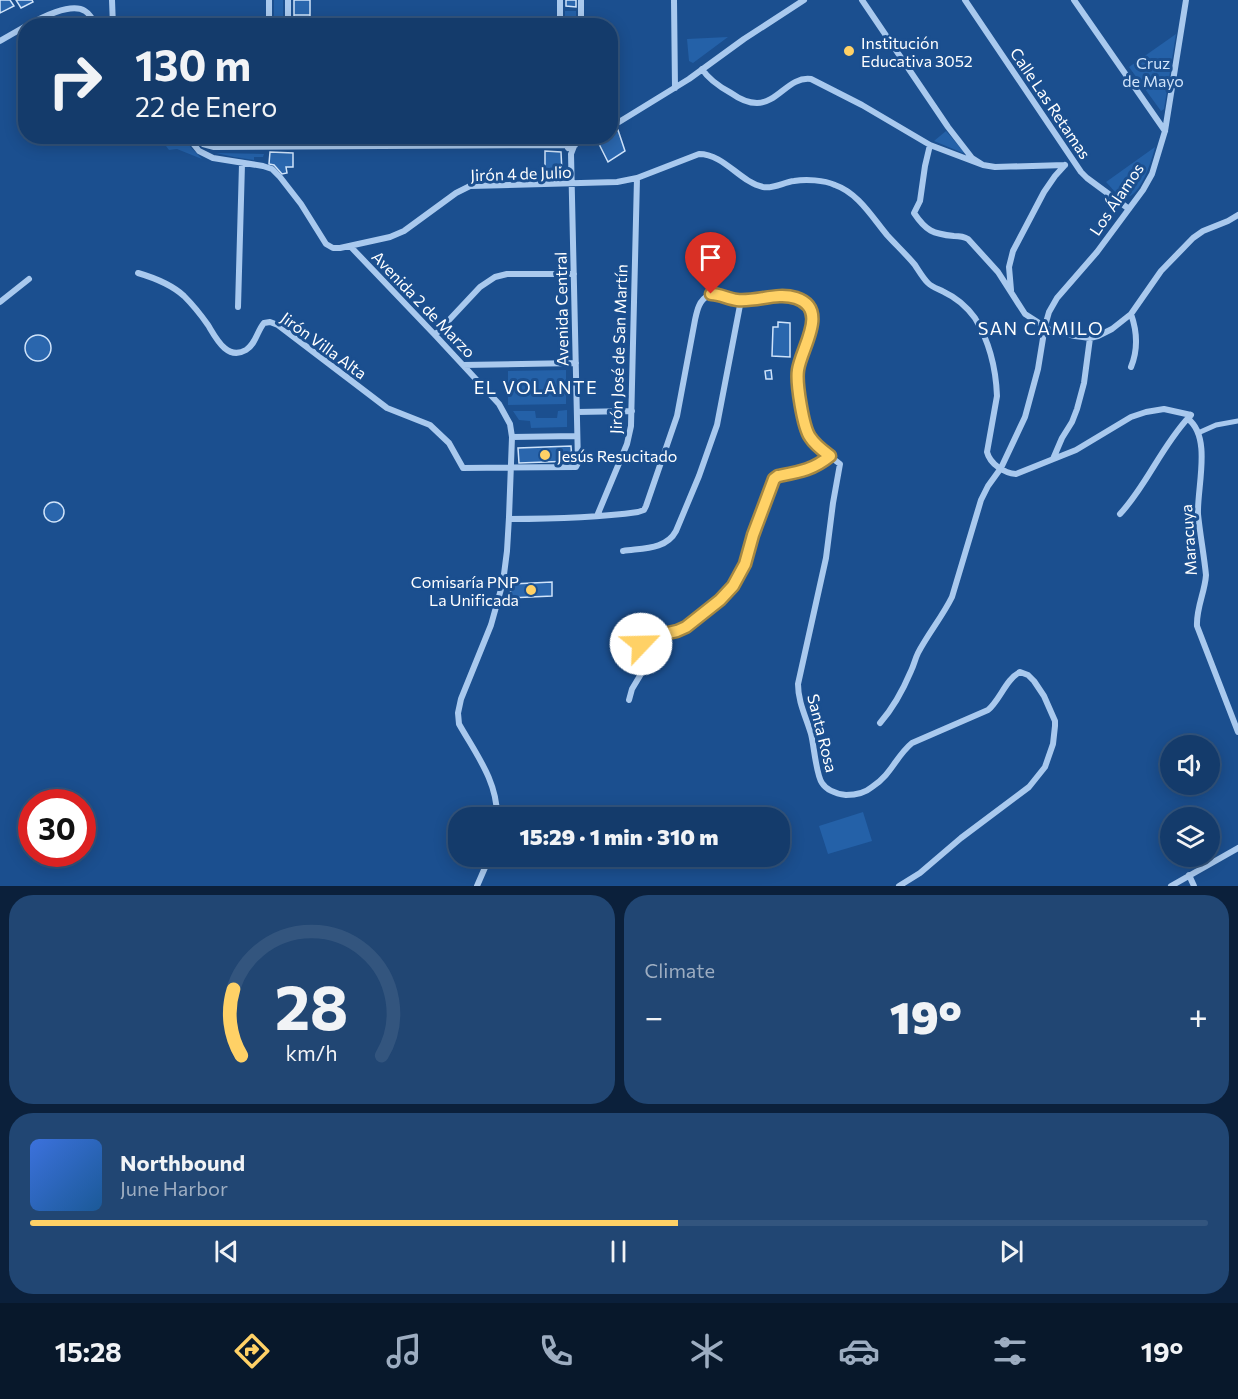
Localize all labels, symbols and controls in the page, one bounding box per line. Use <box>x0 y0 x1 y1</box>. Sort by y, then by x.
place label: Institución Educativa 3052 <box>861 33 973 70</box>
text: 130 m <box>135 38 251 90</box>
icon: right <box>36 42 114 120</box>
marker: Institución Educativa 3052 <box>842 44 856 58</box>
street label: Calle Las Retamas <box>1007 44 1095 162</box>
park label: Cruz de Mayo <box>1122 53 1184 90</box>
text: 22 de Enero <box>135 90 277 123</box>
street label: Los Álamos <box>1085 159 1147 239</box>
street label: Jirón 4 de Julio <box>470 162 572 184</box>
pin <box>685 232 736 294</box>
icon: arrive <box>694 241 727 274</box>
street label: Avenida 2 de Marzo <box>368 247 480 361</box>
street label: Avenida Central <box>551 252 571 366</box>
street label: Jirón José de San Martín <box>606 264 630 434</box>
street label: Jirón Villa Alta <box>277 308 371 382</box>
district label: SAN CAMILO <box>978 317 1104 339</box>
district label: EL VOLANTE <box>474 376 598 398</box>
place label: Jesús Resucitado <box>557 446 677 465</box>
marker: Jesús Resucitado <box>538 448 552 462</box>
street label: Maracuya <box>1176 504 1200 576</box>
place label: Comisaría PNP La Unificada <box>411 572 519 609</box>
marker: Comisaría PNP La Unificada <box>524 583 538 597</box>
position arrow <box>609 612 673 676</box>
street label: Santa Rosa <box>804 692 842 774</box>
map controls <box>1160 735 1220 867</box>
button: sound <box>1160 735 1220 795</box>
speed limit sign: 30 <box>18 789 96 867</box>
button: layers <box>1160 807 1220 867</box>
text: 15:29 · 1 min · 310 m <box>520 823 718 850</box>
text: Climate <box>645 958 715 982</box>
text: 28 <box>275 967 349 1043</box>
text: 19° <box>890 988 962 1043</box>
text: − <box>645 995 663 1036</box>
text: + <box>1189 995 1208 1036</box>
text: km/h <box>286 1040 338 1066</box>
text: Northbound <box>120 1149 245 1176</box>
text: June Harbor <box>120 1176 228 1200</box>
icon: previous <box>210 1235 243 1268</box>
icon: pause <box>602 1235 635 1268</box>
icon: next <box>995 1235 1028 1268</box>
icon: directions <box>231 1330 273 1372</box>
icon: music <box>383 1330 425 1372</box>
icon: phone <box>535 1330 577 1372</box>
icon: climate <box>686 1330 728 1372</box>
icon: car <box>838 1330 880 1372</box>
icon: filters <box>989 1330 1031 1372</box>
text: 15:28 <box>55 1335 122 1368</box>
text: 19° <box>1141 1335 1183 1368</box>

